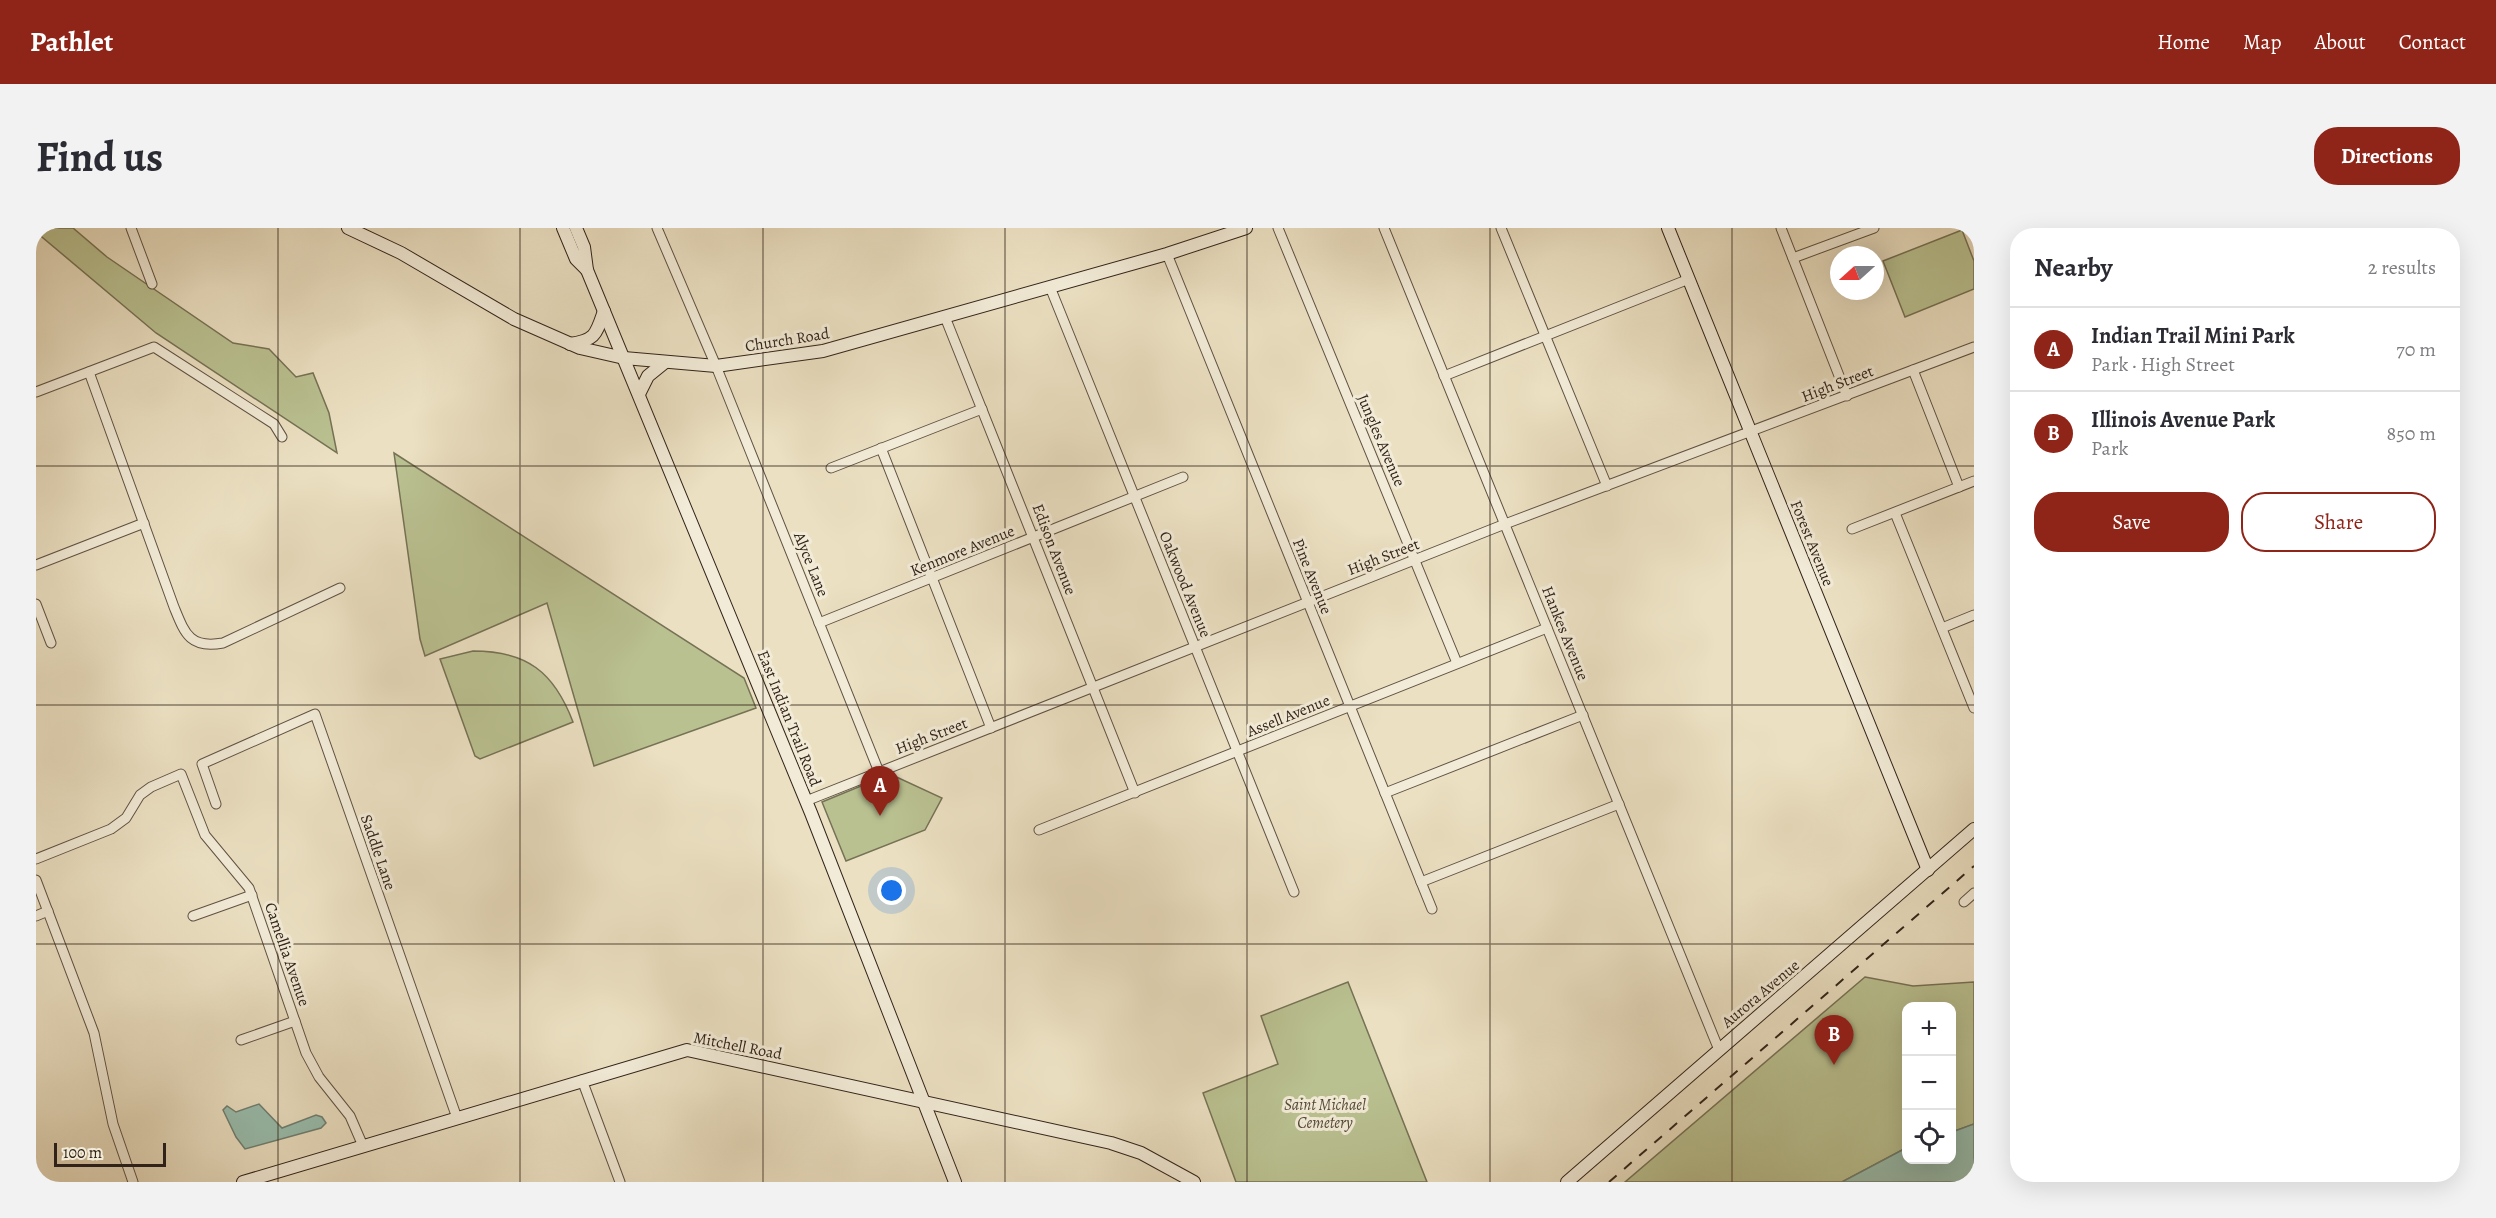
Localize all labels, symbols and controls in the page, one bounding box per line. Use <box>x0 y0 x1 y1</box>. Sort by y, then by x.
text: Pathlet <box>30 23 113 61</box>
text: Home <box>2157 28 2210 56</box>
text: Map <box>2243 28 2281 56</box>
text: About <box>2314 28 2366 56</box>
text: Contact <box>2399 28 2466 56</box>
button: Directions <box>2314 127 2460 185</box>
text: Find us <box>36 128 163 185</box>
north arrow <box>1830 246 1884 300</box>
text: Nearby <box>2034 250 2113 285</box>
text: 2 results <box>2368 254 2436 281</box>
text: Indian Trail Mini Park <box>2091 321 2295 351</box>
street label: Church Road <box>743 322 831 358</box>
text: A <box>2047 336 2060 363</box>
text: 70 m <box>2396 336 2436 363</box>
text: Park · High Street <box>2091 351 2235 378</box>
street label: High Street <box>1798 360 1877 408</box>
street label: Jungles Avenue <box>1352 391 1410 490</box>
text: Illinois Avenue Park <box>2091 405 2275 435</box>
text: B <box>2047 420 2060 447</box>
text: 850 m <box>2386 420 2436 447</box>
text: Park <box>2091 435 2129 462</box>
button: Save <box>2034 492 2229 552</box>
button: Share <box>2241 492 2436 552</box>
street label: Forest Avenue <box>1785 497 1839 590</box>
street label: Edison Avenue <box>1027 501 1082 598</box>
street label: Kenmore Avenue <box>907 520 1018 582</box>
street label: Alyce Lane <box>788 528 834 600</box>
street label: Oakwood Avenue <box>1154 528 1216 641</box>
street label: High Street <box>1344 533 1423 581</box>
street label: Pine Avenue <box>1287 535 1337 618</box>
street label: Hankes Avenue <box>1536 583 1594 684</box>
street label: East Indian Trail Road <box>752 647 827 790</box>
street label: Assell Avenue <box>1243 689 1333 743</box>
street label: High Street <box>892 712 971 760</box>
pin: A <box>860 766 900 816</box>
street label: Saddle Lane <box>355 812 401 893</box>
your location <box>877 876 906 905</box>
street label: Camellia Avenue <box>259 899 315 1009</box>
street label: Aurora Avenue <box>1716 955 1804 1034</box>
map controls <box>1902 1002 1956 1164</box>
button: + <box>1902 1002 1956 1056</box>
pin: B <box>1814 1016 1854 1065</box>
street label: Mitchell Road <box>692 1027 784 1065</box>
button: − <box>1902 1056 1956 1110</box>
park label: Saint Michael Cemetery <box>1284 1094 1366 1134</box>
button: locate <box>1902 1110 1956 1164</box>
scale bar <box>54 1140 166 1168</box>
text: 100 m <box>63 1142 102 1164</box>

